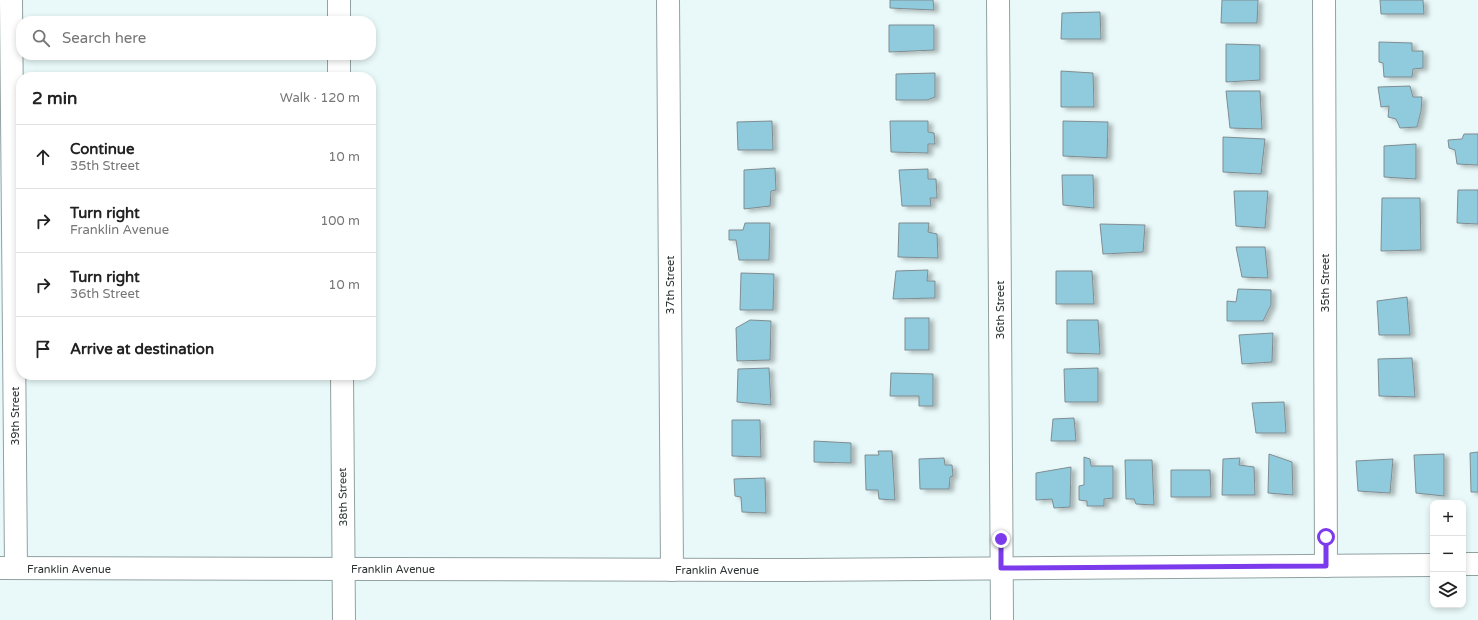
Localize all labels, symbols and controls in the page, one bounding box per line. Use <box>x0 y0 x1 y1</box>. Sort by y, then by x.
search box <box>16 16 376 60</box>
icon: search <box>30 27 52 49</box>
text: Search here <box>62 29 146 47</box>
text: 2 min <box>32 88 77 109</box>
text: Walk · 120 m <box>280 90 360 106</box>
text: Continue <box>70 140 134 158</box>
icon: ahead <box>32 146 54 168</box>
text: 10 m <box>328 149 360 165</box>
text: 35th Street <box>70 158 140 174</box>
text: Turn right <box>70 204 140 222</box>
icon: right <box>32 210 54 232</box>
text: 100 m <box>320 213 360 229</box>
text: Franklin Avenue <box>70 222 169 238</box>
street label: 35th Street <box>1319 253 1332 313</box>
street label: 37th Street <box>664 255 677 315</box>
text: Turn right <box>70 268 140 286</box>
icon: right <box>32 274 54 296</box>
text: 10 m <box>328 277 360 293</box>
street label: 36th Street <box>994 280 1007 340</box>
text: 36th Street <box>70 286 140 302</box>
icon: arrive <box>32 338 54 360</box>
text: Arrive at destination <box>70 340 214 358</box>
street label: 39th Street <box>9 386 22 446</box>
street label: 38th Street <box>336 467 350 527</box>
map controls <box>1430 500 1466 608</box>
button: + <box>1430 500 1466 536</box>
route start <box>1317 528 1335 546</box>
route end <box>992 530 1010 548</box>
button: − <box>1430 536 1466 572</box>
street label: Franklin Avenue <box>27 563 111 576</box>
street label: Franklin Avenue <box>351 563 435 576</box>
street label: Franklin Avenue <box>675 564 759 577</box>
button: layers <box>1430 572 1466 608</box>

